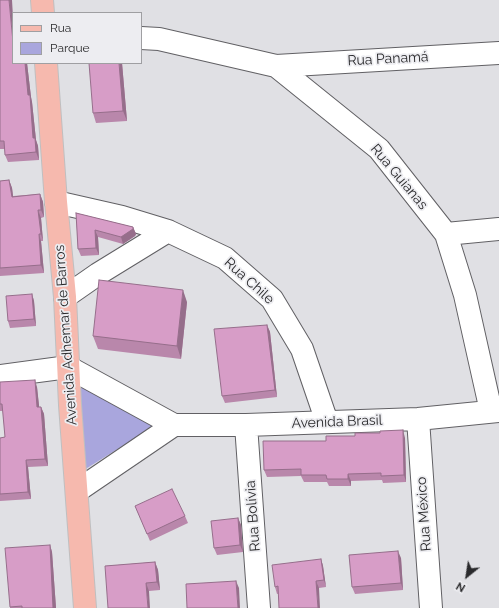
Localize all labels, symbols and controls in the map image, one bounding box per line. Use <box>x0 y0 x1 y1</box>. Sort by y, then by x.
legend <box>12 12 142 64</box>
text: Rua <box>50 21 71 35</box>
text: Parque <box>50 41 90 55</box>
street label: Rua Panamá <box>347 48 429 70</box>
street label: Rua Guianas <box>367 141 431 213</box>
street label: Avenida Adhemar de Barros <box>51 244 81 426</box>
street label: Rua Chile <box>221 254 277 308</box>
street label: Avenida Brasil <box>291 412 383 432</box>
street label: Rua México <box>413 476 435 552</box>
street label: Rua Bolívia <box>242 480 264 552</box>
north arrow <box>447 556 487 596</box>
text: N <box>454 579 468 595</box>

